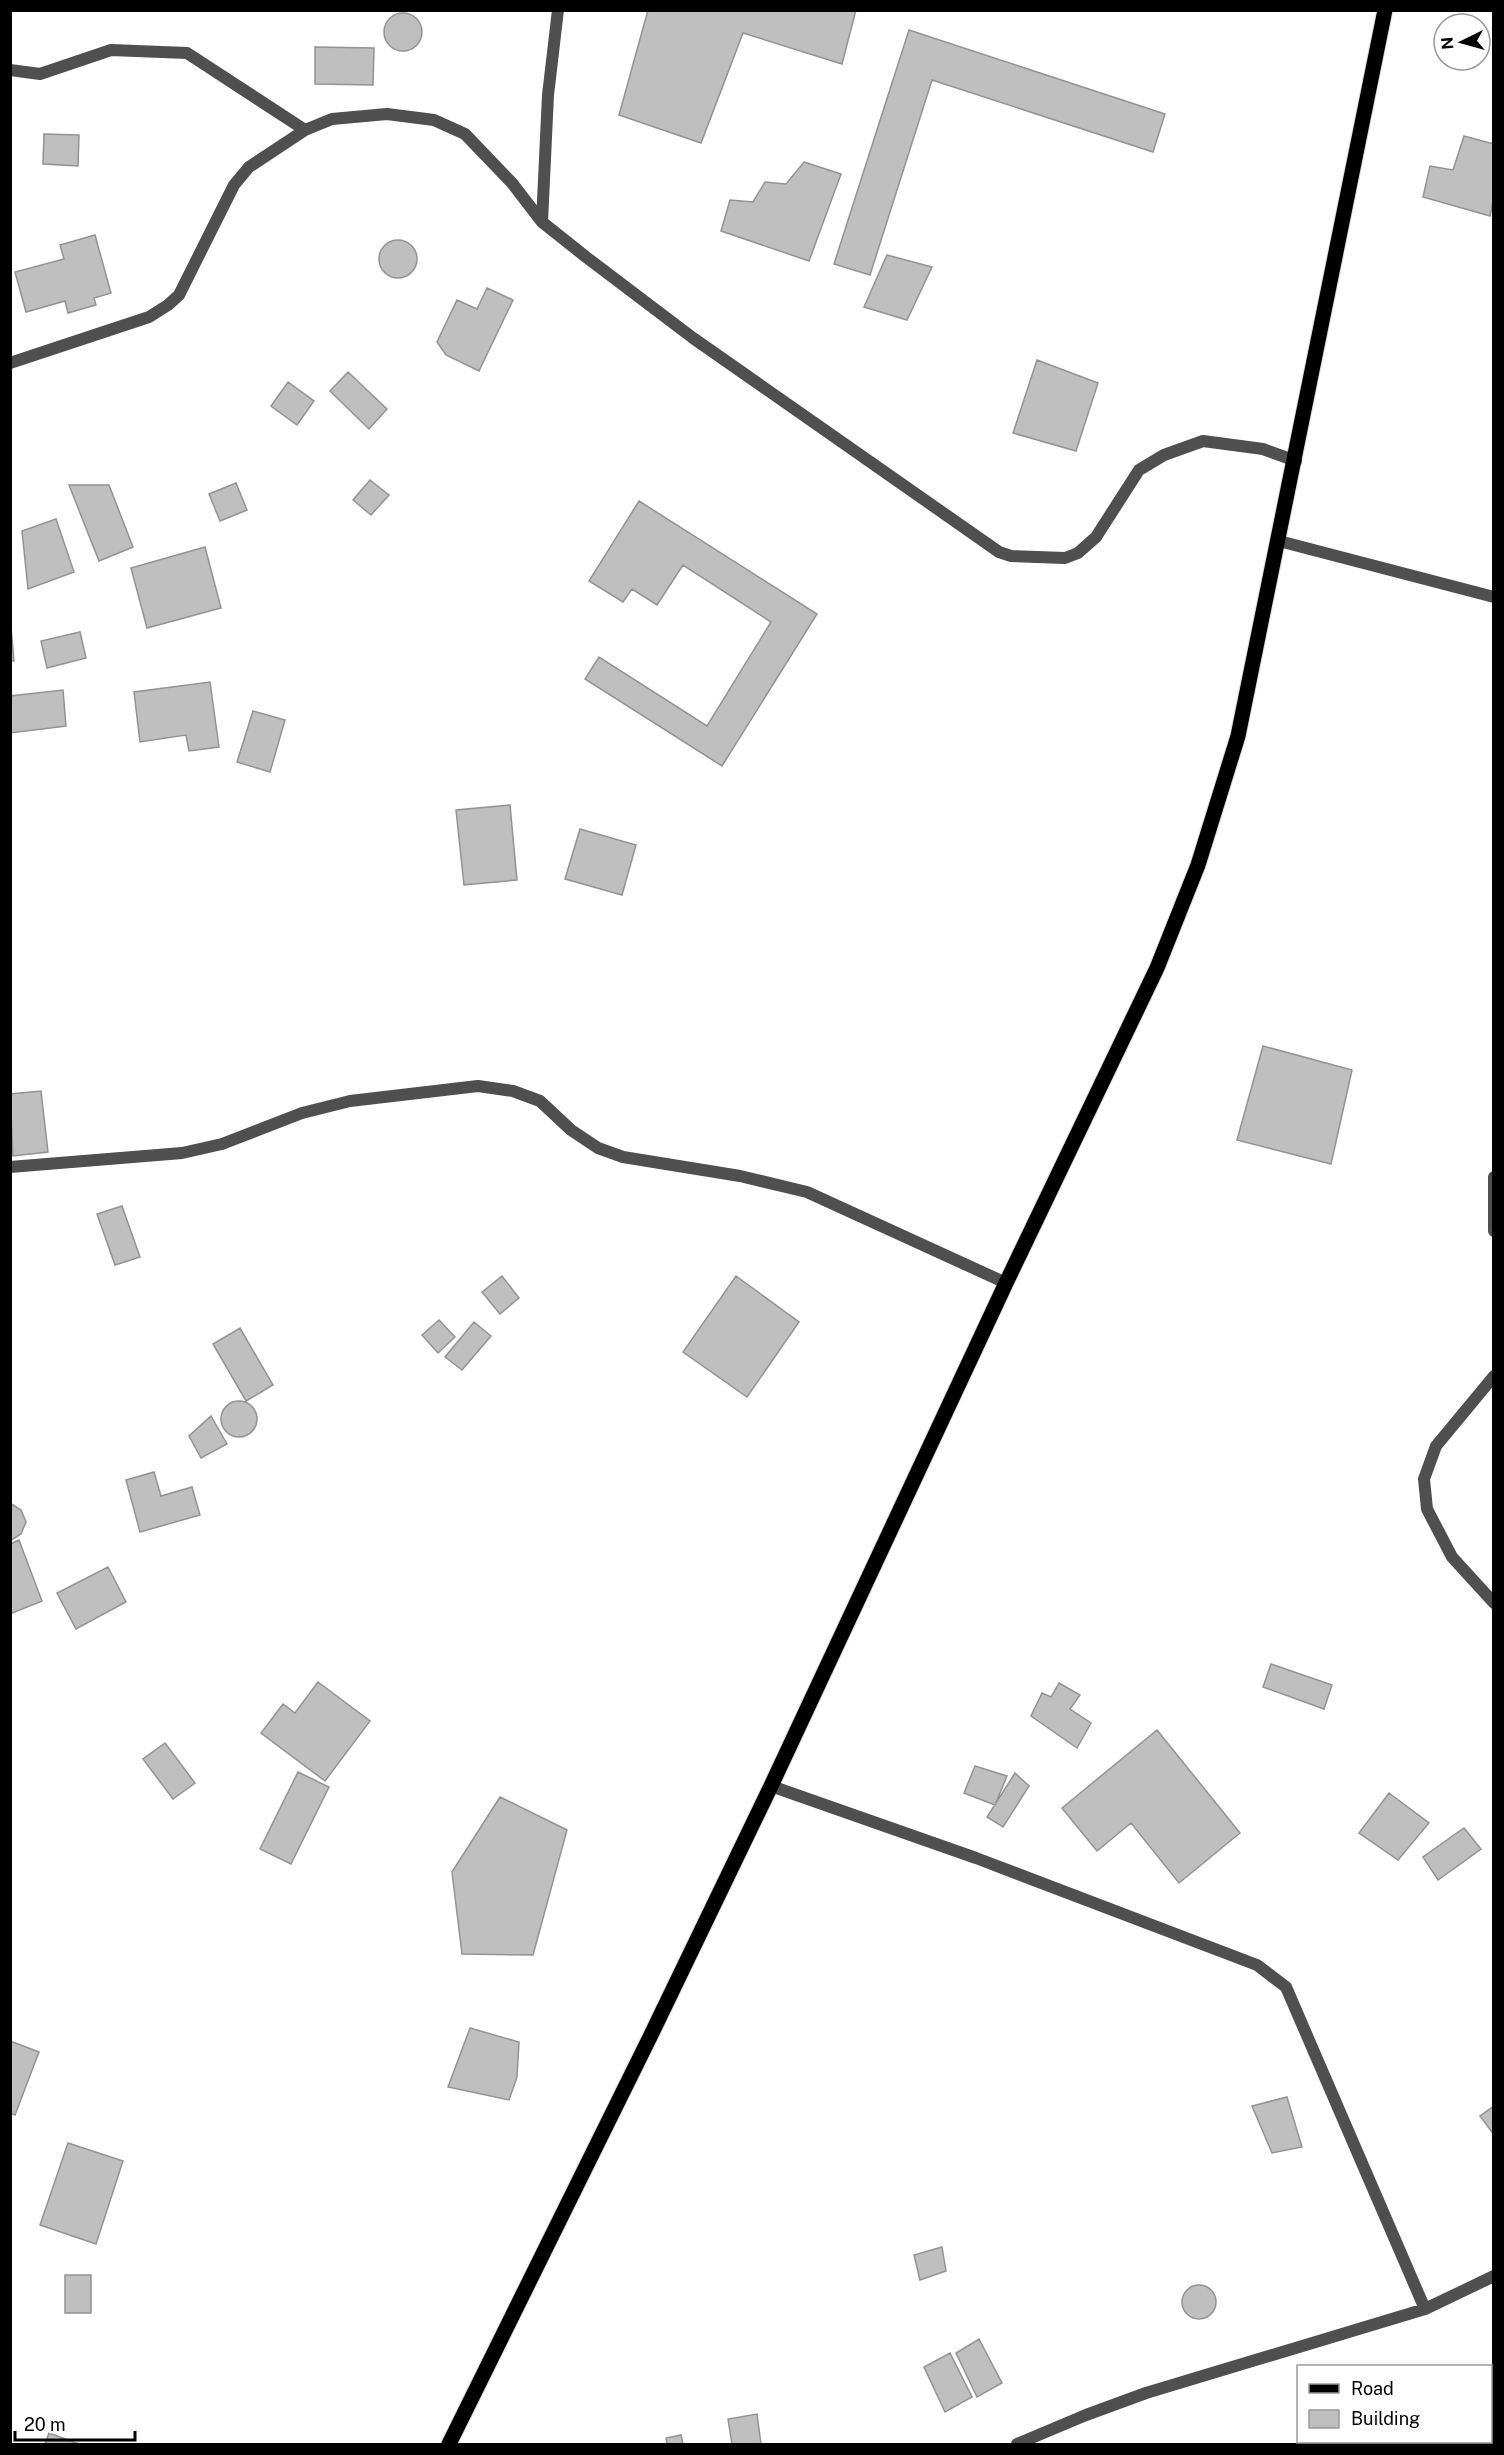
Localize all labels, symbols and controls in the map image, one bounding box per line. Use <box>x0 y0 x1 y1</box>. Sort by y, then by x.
north arrow <box>1432 12 1492 72</box>
text: N <box>1438 36 1458 50</box>
legend <box>1297 2365 1492 2443</box>
text: Road <box>1351 2378 1394 2399</box>
scale bar <box>15 2404 135 2442</box>
text: Building <box>1351 2408 1420 2429</box>
text: 20 m <box>24 2414 66 2435</box>

